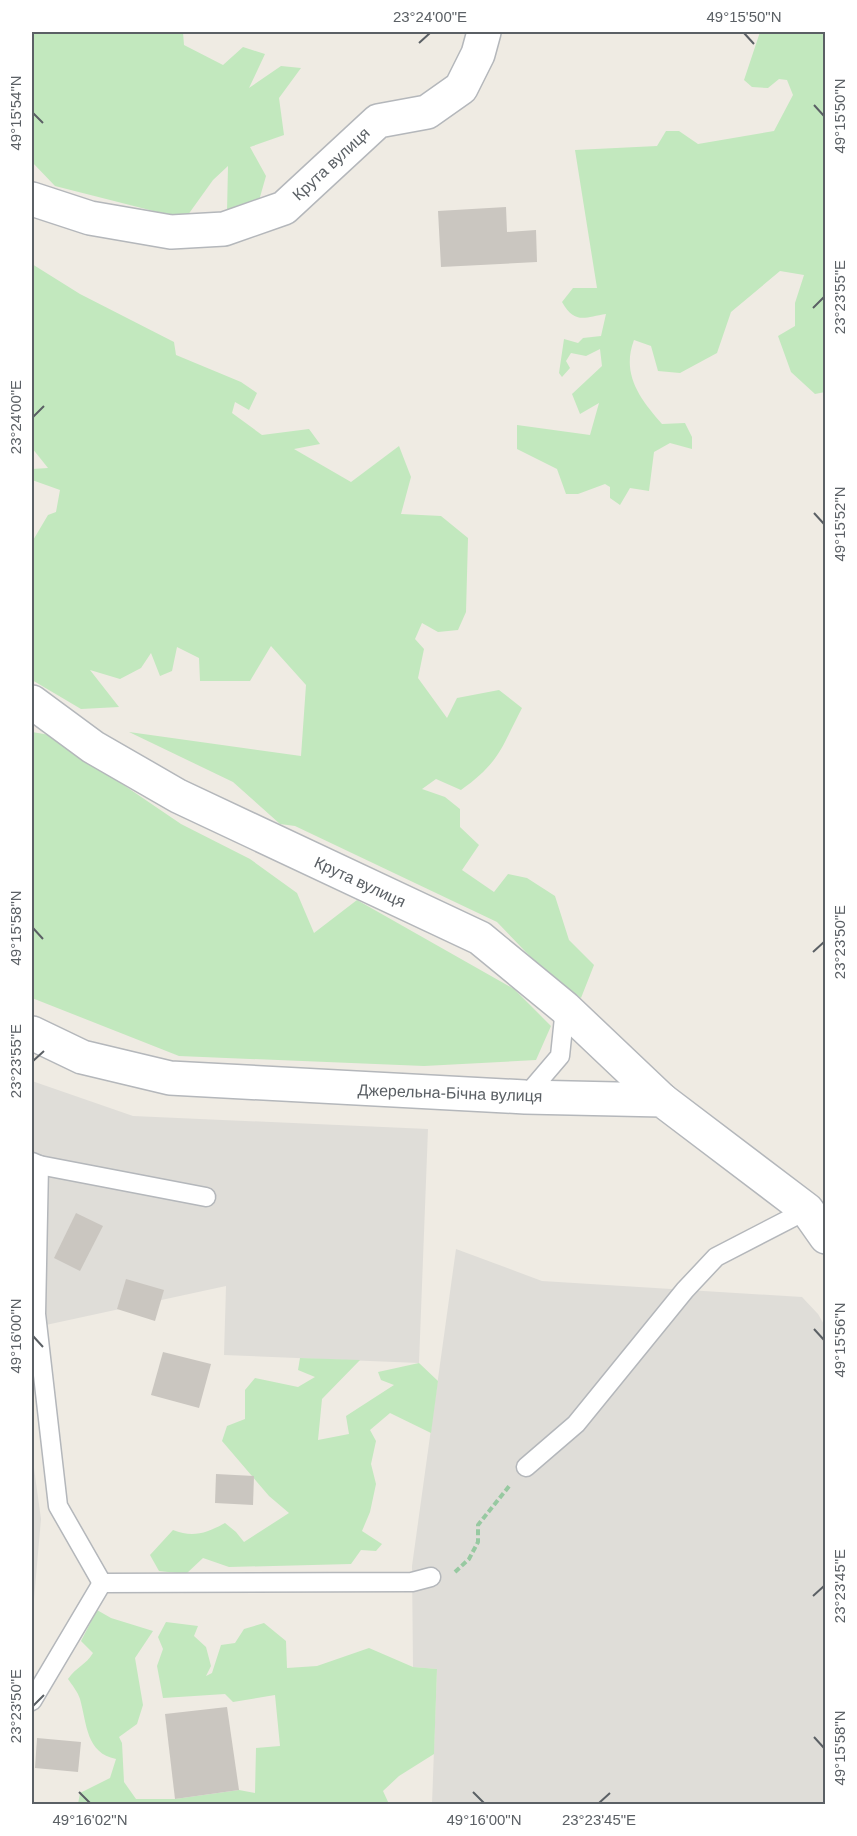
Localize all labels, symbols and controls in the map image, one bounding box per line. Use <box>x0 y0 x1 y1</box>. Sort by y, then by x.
text: 23°24'00"E <box>393 8 467 25</box>
text: 49°15'50"N <box>706 8 782 25</box>
text: 49°15'54"N <box>7 75 24 151</box>
text: 49°15'50"N <box>831 78 848 154</box>
street label: Крута вулиця <box>289 124 373 204</box>
text: 23°23'55"E <box>831 260 848 334</box>
text: 23°24'00"E <box>7 380 24 454</box>
text: 49°15'52"N <box>831 486 848 562</box>
street label: Крута вулиця <box>312 853 408 911</box>
text: 49°15'58"N <box>7 890 24 966</box>
text: 23°23'50"E <box>831 905 848 979</box>
text: 23°23'55"E <box>7 1024 24 1098</box>
street label: Джерельна-Бічна вулиця <box>357 1081 543 1105</box>
text: 49°16'00"N <box>7 1298 24 1374</box>
text: 49°15'56"N <box>831 1302 848 1378</box>
text: 23°23'45"E <box>831 1549 848 1623</box>
text: 23°23'50"E <box>7 1669 24 1743</box>
text: 49°15'58"N <box>831 1710 848 1786</box>
text: 49°16'02"N <box>52 1811 128 1828</box>
text: 49°16'00"N <box>446 1811 522 1828</box>
text: 23°23'45"E <box>562 1811 636 1828</box>

